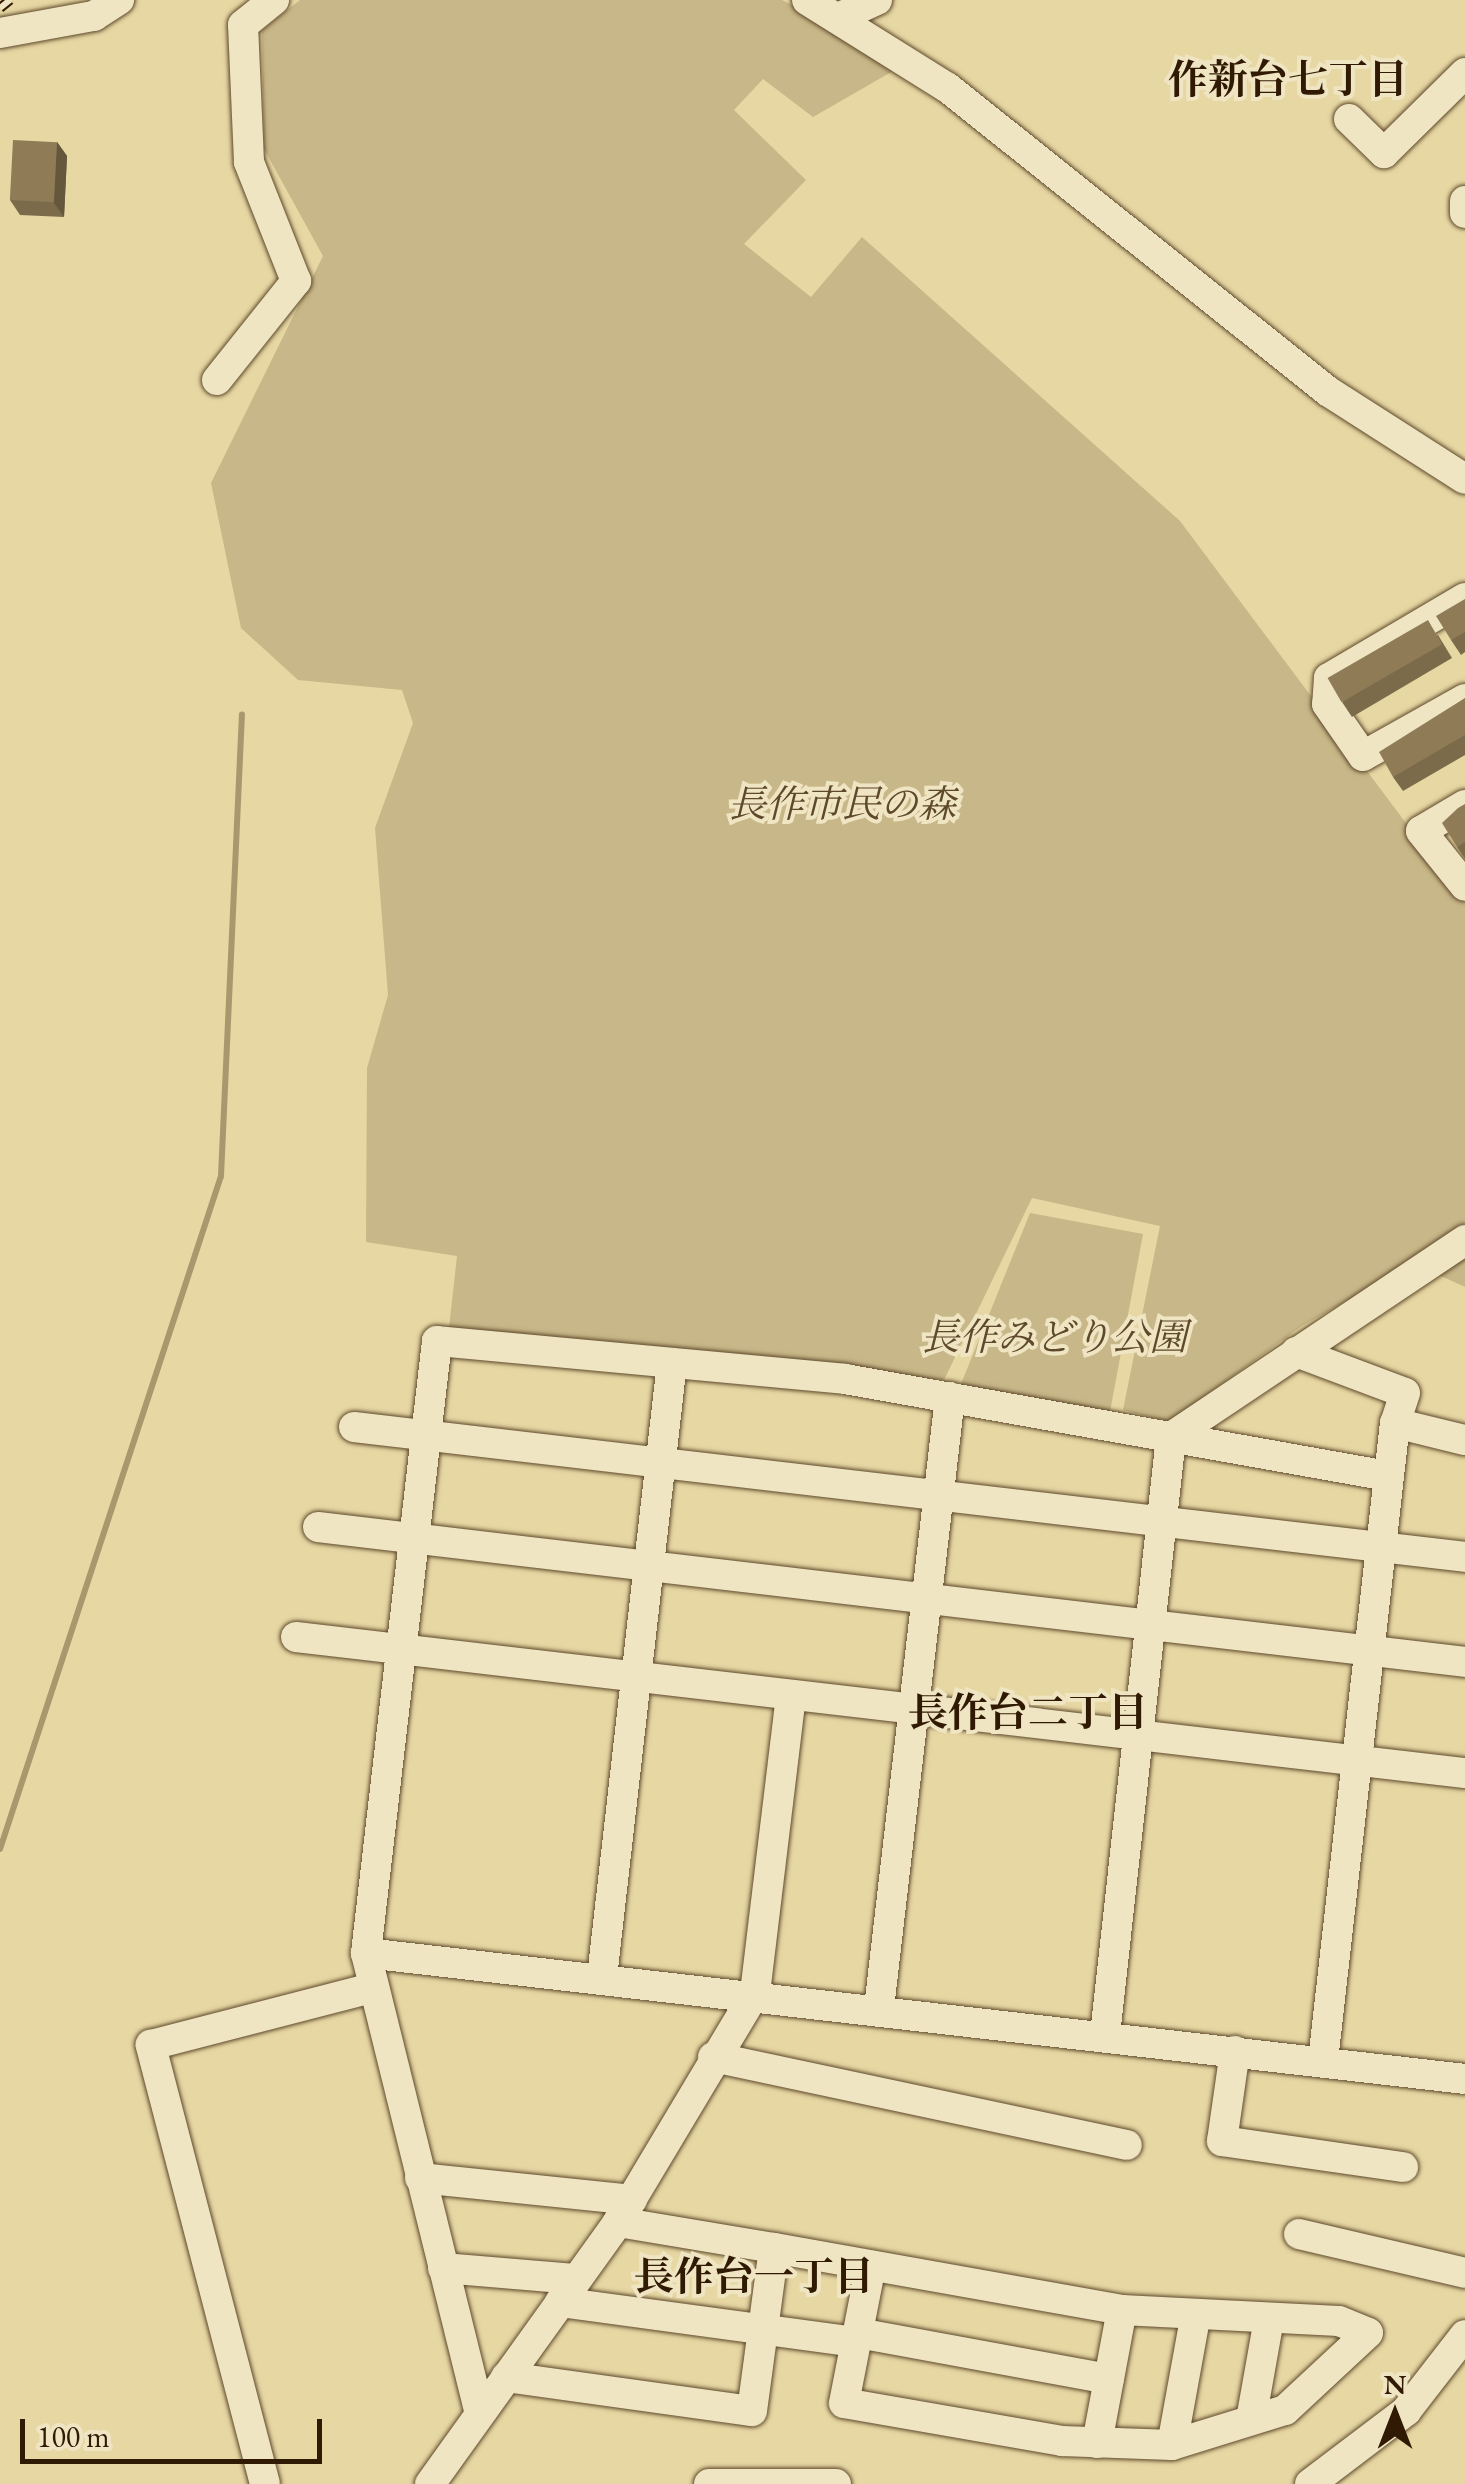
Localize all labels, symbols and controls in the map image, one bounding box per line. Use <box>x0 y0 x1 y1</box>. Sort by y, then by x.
district label: 作新台七丁目 <box>1168 55 1408 103</box>
park label: 長作市民の森 <box>728 781 956 827</box>
park label: 長作みどり公園 <box>921 1314 1187 1360</box>
district label: 長作台二丁目 <box>908 1688 1148 1736</box>
district label: 長作台一丁目 <box>634 2252 874 2300</box>
north arrow <box>1345 2364 1445 2464</box>
text: N <box>1384 2366 1406 2402</box>
scale bar <box>25 2399 328 2461</box>
text: 100 m <box>37 2417 110 2456</box>

